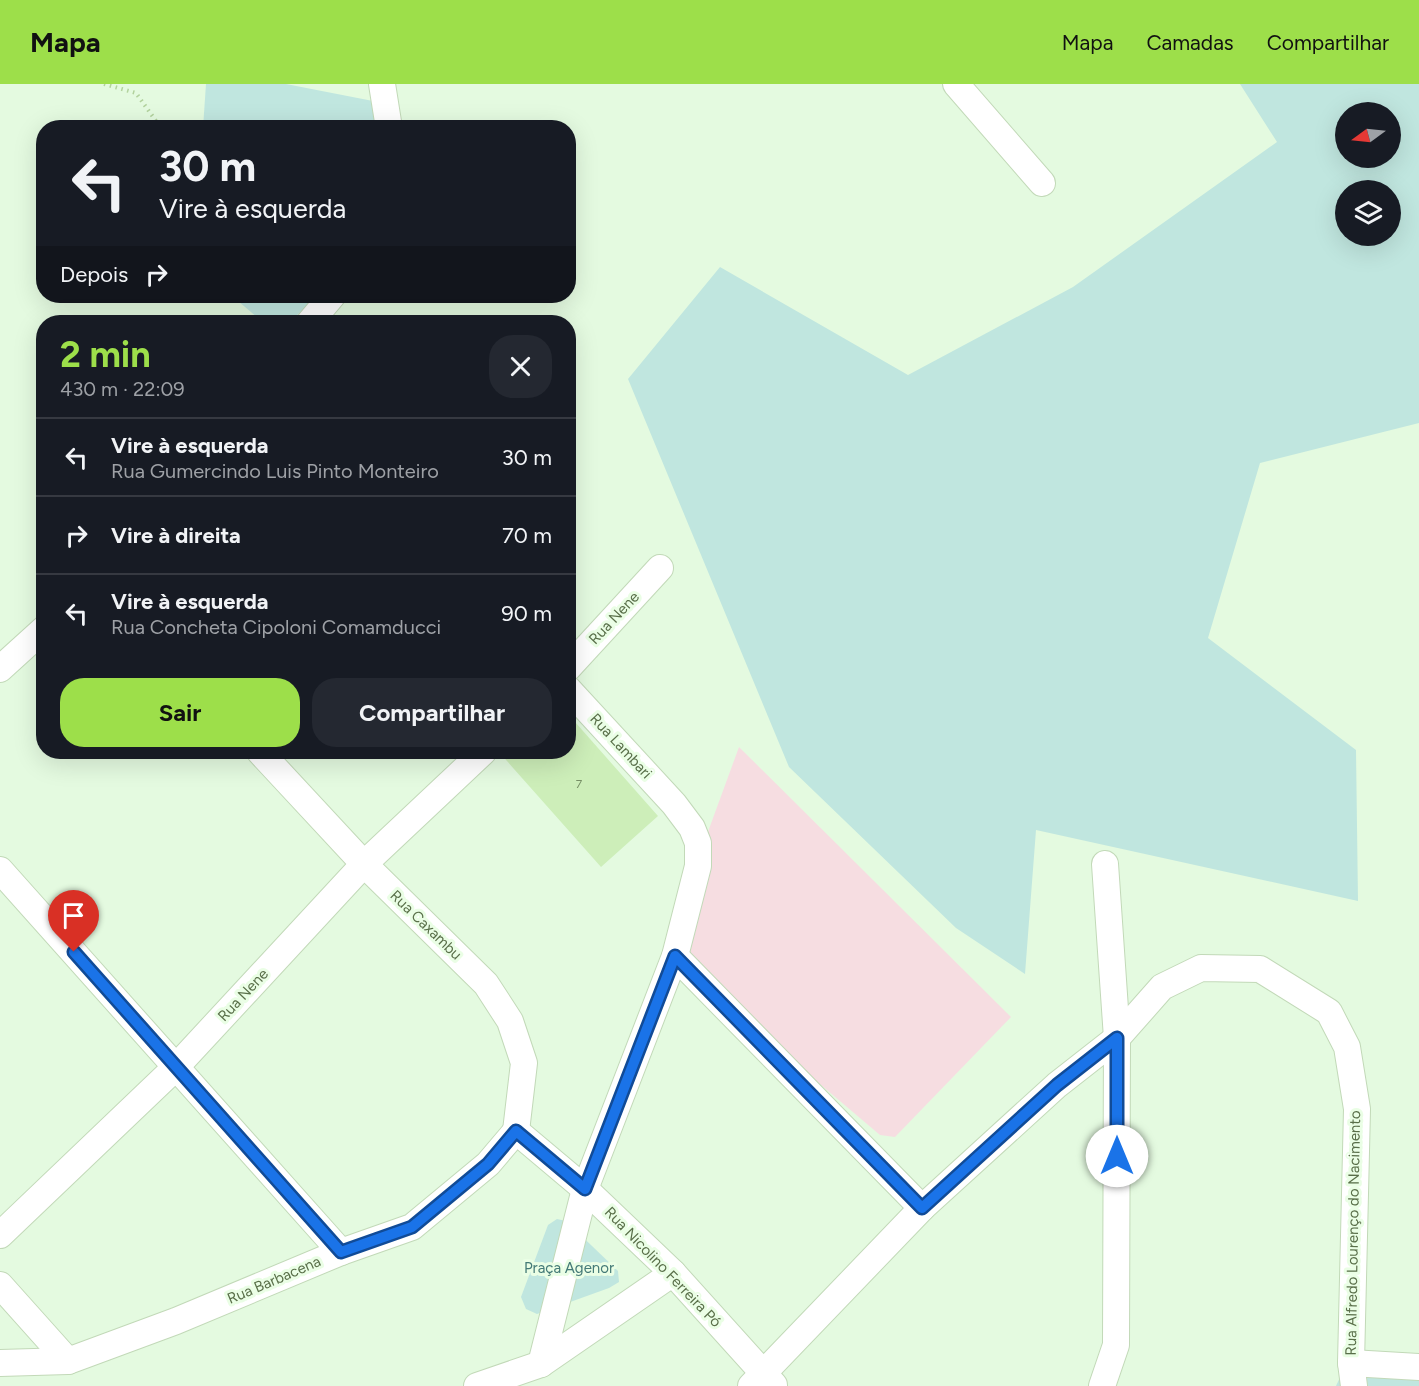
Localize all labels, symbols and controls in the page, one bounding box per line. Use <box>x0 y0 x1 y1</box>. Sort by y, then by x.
text: Mapa <box>30 25 101 59</box>
text: Mapa <box>1062 30 1113 55</box>
text: Camadas <box>1146 30 1234 55</box>
text: Compartilhar <box>1267 30 1389 55</box>
north arrow <box>1335 102 1401 168</box>
map controls <box>1335 102 1401 246</box>
text: 30 m <box>159 141 256 192</box>
icon: left <box>60 144 138 222</box>
button: layers <box>1335 180 1401 246</box>
text: Vire à esquerda <box>159 192 346 225</box>
icon: right <box>140 258 173 291</box>
text: Depois <box>60 261 128 288</box>
text: 2 min <box>60 333 151 376</box>
button: close <box>489 335 552 398</box>
text: 430 m · 22:09 <box>60 377 185 401</box>
text: Vire à esquerda <box>111 432 269 459</box>
icon: left <box>60 441 93 474</box>
text: 30 m <box>502 444 552 471</box>
text: Rua Gumercindo Luis Pinto Monteiro <box>111 459 439 483</box>
icon: right <box>60 519 93 552</box>
text: Vire à direita <box>111 522 241 549</box>
text: 70 m <box>502 522 552 549</box>
text: Vire à esquerda <box>111 588 269 615</box>
street label: Rua Nene <box>585 588 643 648</box>
icon: left <box>60 597 93 630</box>
text: 90 m <box>501 600 552 627</box>
text: Rua Concheta Cipoloni Comamducci <box>111 615 441 639</box>
button: Sair <box>60 678 300 747</box>
button: Compartilhar <box>312 678 552 747</box>
street label: Rua Lambari <box>586 710 656 782</box>
house number: 7 <box>576 777 583 791</box>
street label: Rua Caxambu <box>387 886 465 964</box>
pin <box>48 890 99 952</box>
icon: arrive <box>57 899 90 932</box>
street label: Rua Nene <box>214 965 272 1025</box>
street label: Rua Alfredo Lourenço do Nacimento <box>1342 1110 1364 1356</box>
position arrow <box>1085 1124 1149 1188</box>
street label: Rua Nicolino Ferreira Pó <box>601 1203 725 1331</box>
street label: Rua Barbacena <box>225 1252 323 1308</box>
park label: Praça Agenor <box>524 1259 614 1277</box>

